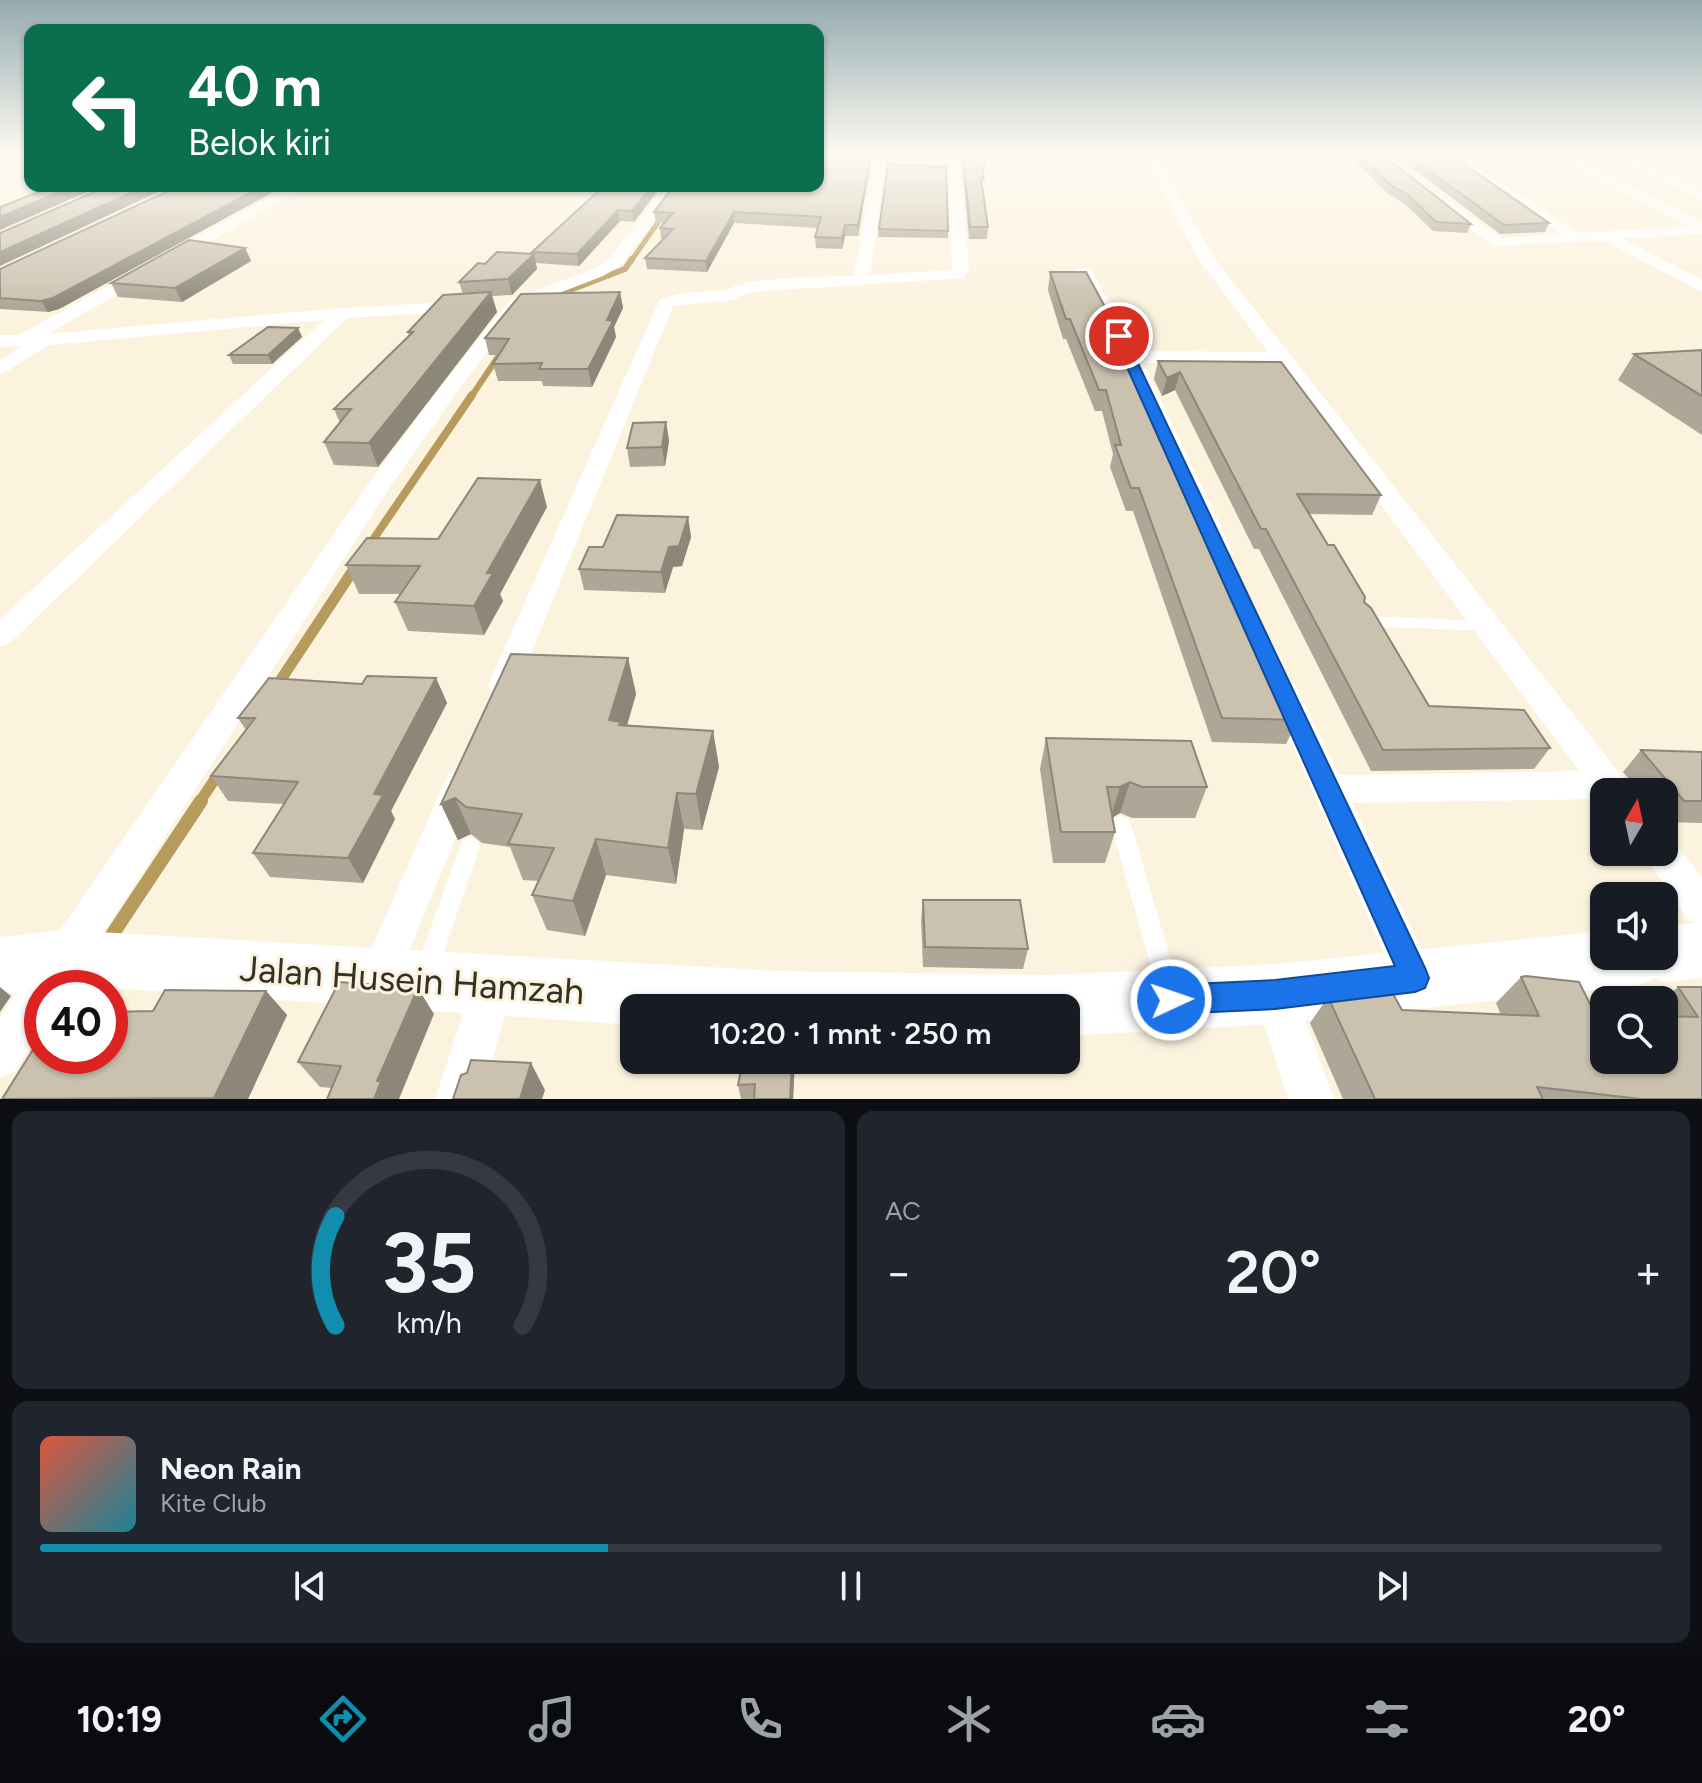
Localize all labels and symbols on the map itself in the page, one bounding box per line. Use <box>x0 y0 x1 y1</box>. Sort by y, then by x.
pin <box>1085 302 1153 370</box>
north arrow <box>1590 778 1678 866</box>
street label: Jalan Husein Hamzah <box>238 947 586 1013</box>
position arrow <box>1129 958 1213 1042</box>
speed limit sign: 40 <box>24 970 128 1074</box>

